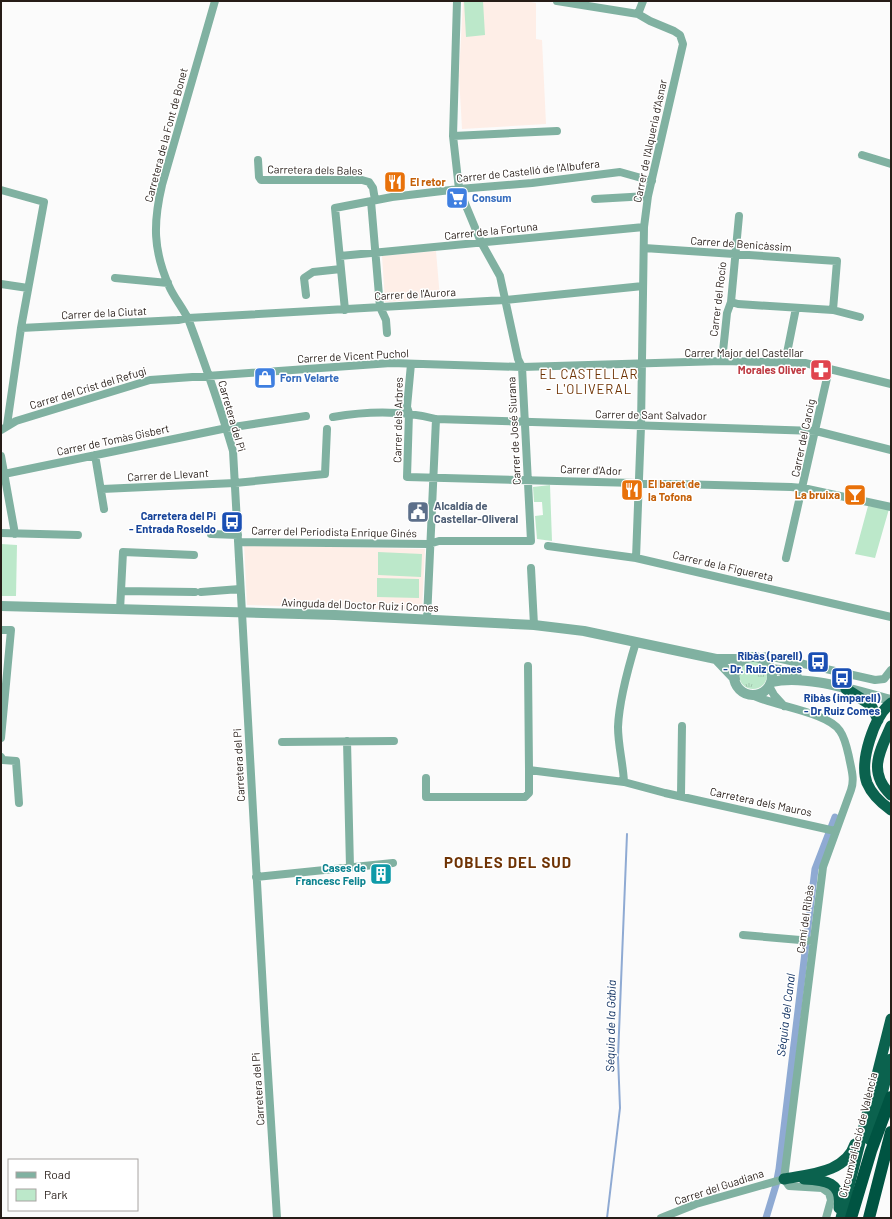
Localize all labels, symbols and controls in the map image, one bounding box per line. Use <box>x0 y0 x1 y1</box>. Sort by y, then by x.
street label: Carretera de la Font de Bonet <box>141 66 190 203</box>
street label: Carrer de l'Alqueria d'Asnar <box>630 78 669 204</box>
street label: Carrer de Castelló de l'Albufera <box>456 157 600 184</box>
street label: Carretera dels Bales <box>267 162 363 177</box>
restaurant icon: El retor <box>382 169 408 195</box>
place label: El retor <box>410 175 446 188</box>
supermarket icon: Consum <box>444 185 470 211</box>
place label: Consum <box>472 191 512 204</box>
street label: Carrer de la Fortuna <box>443 219 538 242</box>
street label: Carrer de Benicàssim <box>690 233 792 254</box>
street label: Carrer del Rocío <box>706 261 729 337</box>
street label: Carrer de l'Aurora <box>374 285 456 302</box>
street label: Carrer de la Ciutat <box>61 304 147 321</box>
street label: Carrer de Vicent Puchol <box>297 346 409 365</box>
street label: Carrer Major del Castellar <box>684 346 804 359</box>
pharmacy icon: Morales Oliver <box>808 357 834 383</box>
place label: Morales Oliver <box>738 363 807 376</box>
street label: Carrer del Crist del Refugi <box>28 364 148 411</box>
shop icon: Forn Velarte <box>252 365 278 391</box>
district label: EL CASTELLAR - L'OLIVERAL <box>540 366 638 397</box>
place label: Forn Velarte <box>280 371 339 384</box>
street label: Carrer dels Arbres <box>390 377 405 463</box>
street label: Carrer de José Siurana <box>504 377 523 485</box>
street label: Carretera del Pi <box>216 379 249 453</box>
street label: Carrer del Caroig <box>788 397 817 478</box>
street label: Carrer de Sant Salvador <box>595 407 707 422</box>
street label: Carrer de Tomàs Gisbert <box>55 421 170 458</box>
street label: Carrer d'Ador <box>560 462 622 477</box>
street label: Carrer de Llevant <box>127 466 209 483</box>
restaurant icon: El baret de la Tofona <box>619 477 645 503</box>
place label: El baret de la Tofona <box>648 477 700 503</box>
bar icon: La bruixa <box>842 482 868 508</box>
place label: La bruixa <box>795 488 840 501</box>
public building icon: Alcaldía de Castellar-Oliveral <box>405 499 431 525</box>
place label: Alcaldía de Castellar-Oliveral <box>434 499 518 525</box>
place label: Carretera del Pi - Entrada Roseldo <box>129 509 216 535</box>
bus stop icon: Carretera del Pi - Entrada Roseldo <box>219 509 245 535</box>
street label: Carrer del Periodista Enrique Ginés <box>251 524 417 539</box>
street label: Carrer de la Figuereta <box>672 548 775 583</box>
street label: Avinguda del Doctor Ruiz i Comes <box>281 595 439 614</box>
place label: Ribàs (parell) - Dr. Ruiz Comes <box>723 649 802 675</box>
bus stop icon: Ribàs (parell) - Dr. Ruiz Comes <box>805 649 831 675</box>
bus stop icon: Ribàs (imparell) - Dr Ruiz Comes <box>829 665 855 691</box>
place label: Ribàs (imparell) - Dr Ruiz Comes <box>804 691 881 717</box>
street label: Carretera del Pi <box>230 728 247 802</box>
street label: Carretera dels Mauros <box>709 784 813 819</box>
district label: POBLES DEL SUD <box>444 853 572 871</box>
place label: Cases de Francesc Felip <box>296 861 366 887</box>
building icon: Cases de Francesc Felip <box>368 861 394 887</box>
street label: Camí del Ribàs <box>793 884 816 954</box>
water label: Séquia del Canal <box>773 972 797 1057</box>
water label: Séquia de la Gàbia <box>602 980 618 1072</box>
street label: Carretera del Pi <box>248 1052 267 1126</box>
street label: Circumval·lació de València <box>836 1071 879 1199</box>
legend <box>8 1159 138 1211</box>
street label: Carrer del Guadiana <box>673 1166 765 1207</box>
text: Road <box>44 1167 71 1181</box>
text: Park <box>44 1187 68 1201</box>

